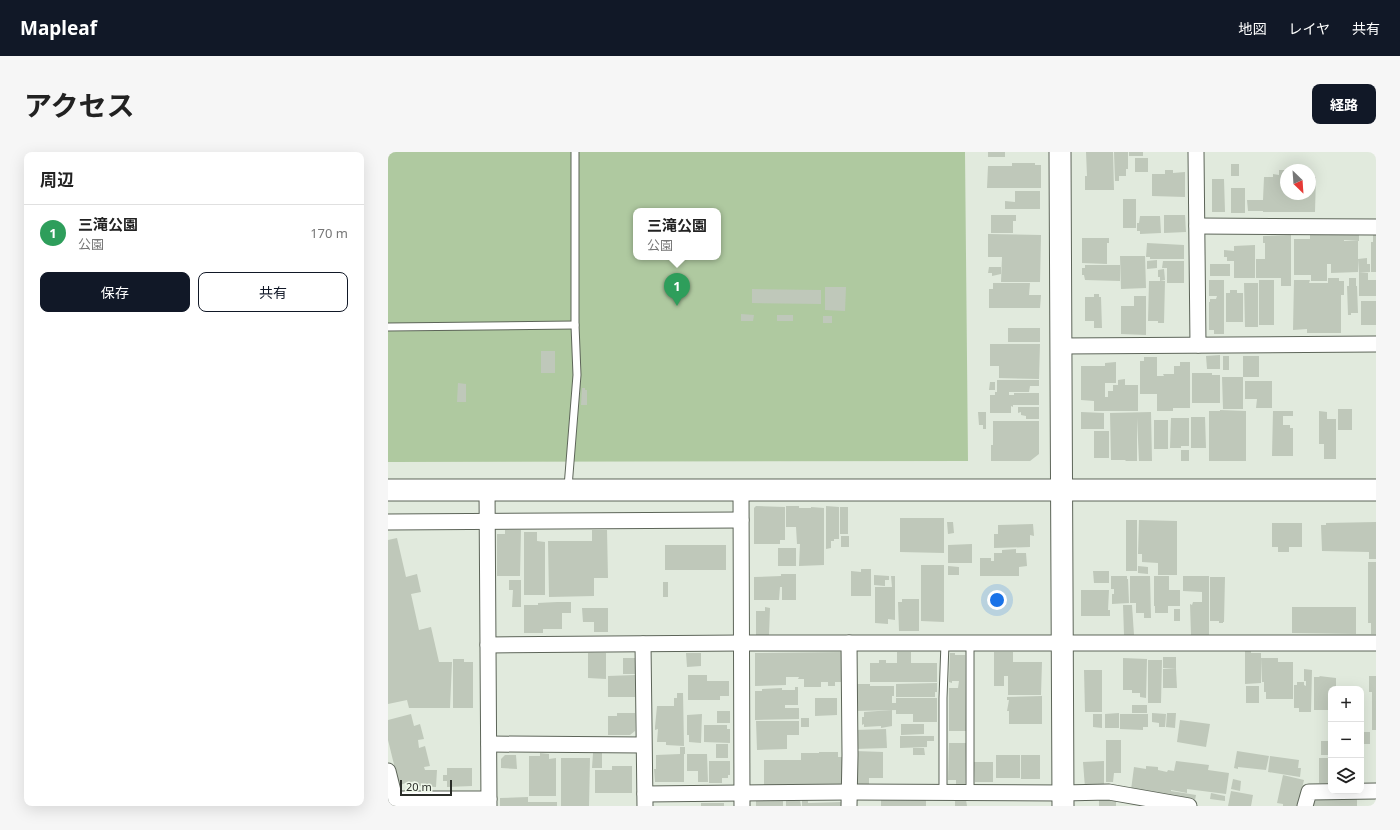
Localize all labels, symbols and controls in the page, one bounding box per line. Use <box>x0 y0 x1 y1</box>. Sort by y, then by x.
text: Mapleaf <box>20 15 97 41</box>
text: 地図 <box>1238 19 1266 38</box>
text: レイヤ <box>1288 19 1330 38</box>
text: 共有 <box>1352 19 1380 38</box>
button: 経路 <box>1312 84 1376 124</box>
text: アクセス <box>24 86 135 124</box>
north arrow <box>1280 164 1316 200</box>
text: 周辺 <box>40 168 74 191</box>
popup <box>633 208 721 260</box>
text: 三滝公園 <box>78 214 138 234</box>
text: 三滝公園 <box>647 215 707 235</box>
text: 1 <box>49 224 57 242</box>
text: 170 m <box>310 224 348 242</box>
text: 公園 <box>78 235 104 253</box>
text: 公園 <box>647 236 673 254</box>
button: 保存 <box>40 272 190 312</box>
button: 共有 <box>198 272 348 312</box>
pin: 1 <box>664 273 690 306</box>
your location <box>987 590 1007 610</box>
map controls <box>1328 686 1364 794</box>
button: + <box>1328 686 1364 722</box>
button: − <box>1328 722 1364 758</box>
button: layers <box>1328 758 1364 794</box>
scale bar <box>400 778 452 797</box>
text: 20 m <box>406 779 432 794</box>

